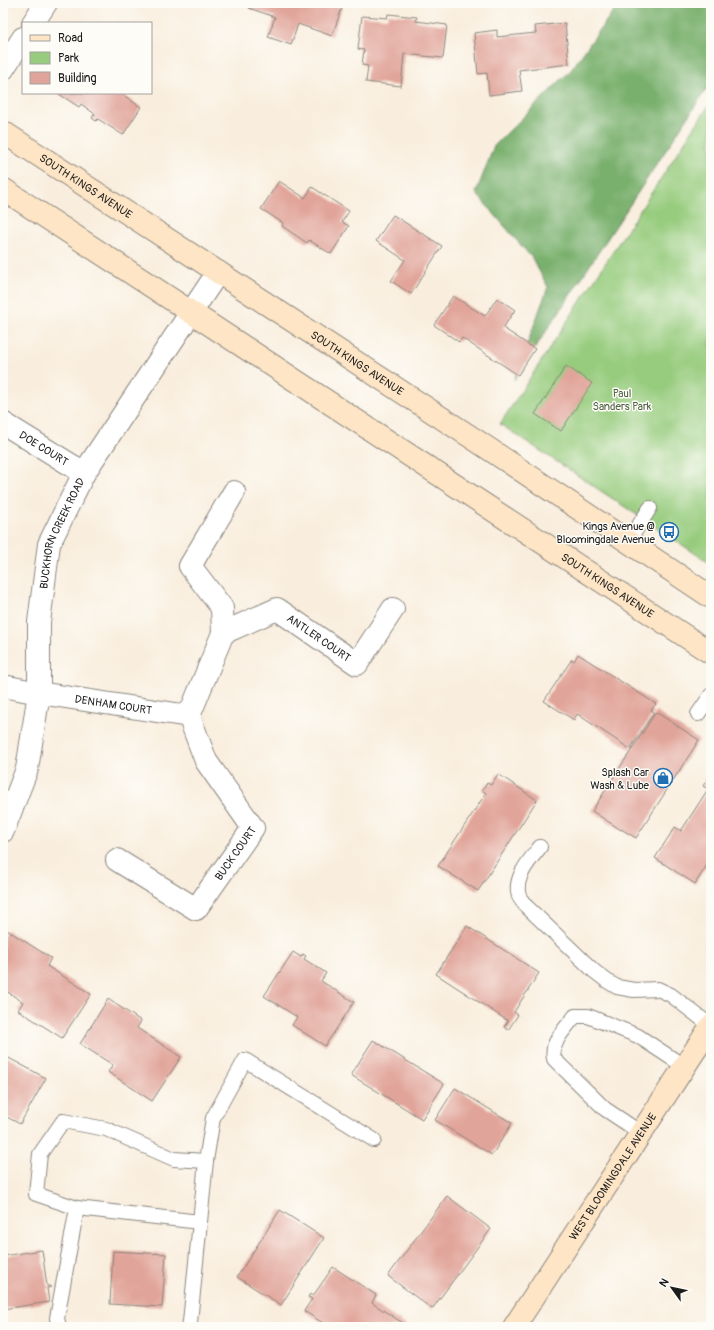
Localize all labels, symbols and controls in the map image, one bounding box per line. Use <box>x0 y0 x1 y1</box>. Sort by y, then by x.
legend <box>22 22 152 94</box>
text: Road <box>58 31 83 46</box>
text: Park <box>58 51 79 66</box>
text: Building <box>58 71 97 86</box>
street label: SOUTH KINGS AVENUE <box>37 151 135 222</box>
street label: SOUTH KINGS AVENUE <box>308 328 406 399</box>
park label: Paul Sanders Park <box>593 387 652 413</box>
street label: DOE COURT <box>17 429 70 469</box>
street label: BUCKHORN CREEK ROAD <box>37 476 88 590</box>
place label: Kings Avenue @ Bloomingdale Avenue <box>557 520 656 546</box>
bus stop icon: Kings Avenue @ Bloomingdale Avenue <box>658 521 680 543</box>
street label: SOUTH KINGS AVENUE <box>559 551 656 621</box>
street label: ANTLER COURT <box>284 612 353 665</box>
street label: DENHAM COURT <box>74 693 153 717</box>
place label: Splash Car Wash & Lube <box>590 766 650 792</box>
shop icon: Splash Car Wash & Lube <box>652 767 674 789</box>
street label: BUCK COURT <box>212 824 259 883</box>
street label: WEST BLOOMINGDALE AVENUE <box>567 1110 659 1243</box>
north arrow <box>652 1268 692 1308</box>
text: N <box>657 1276 672 1289</box>

